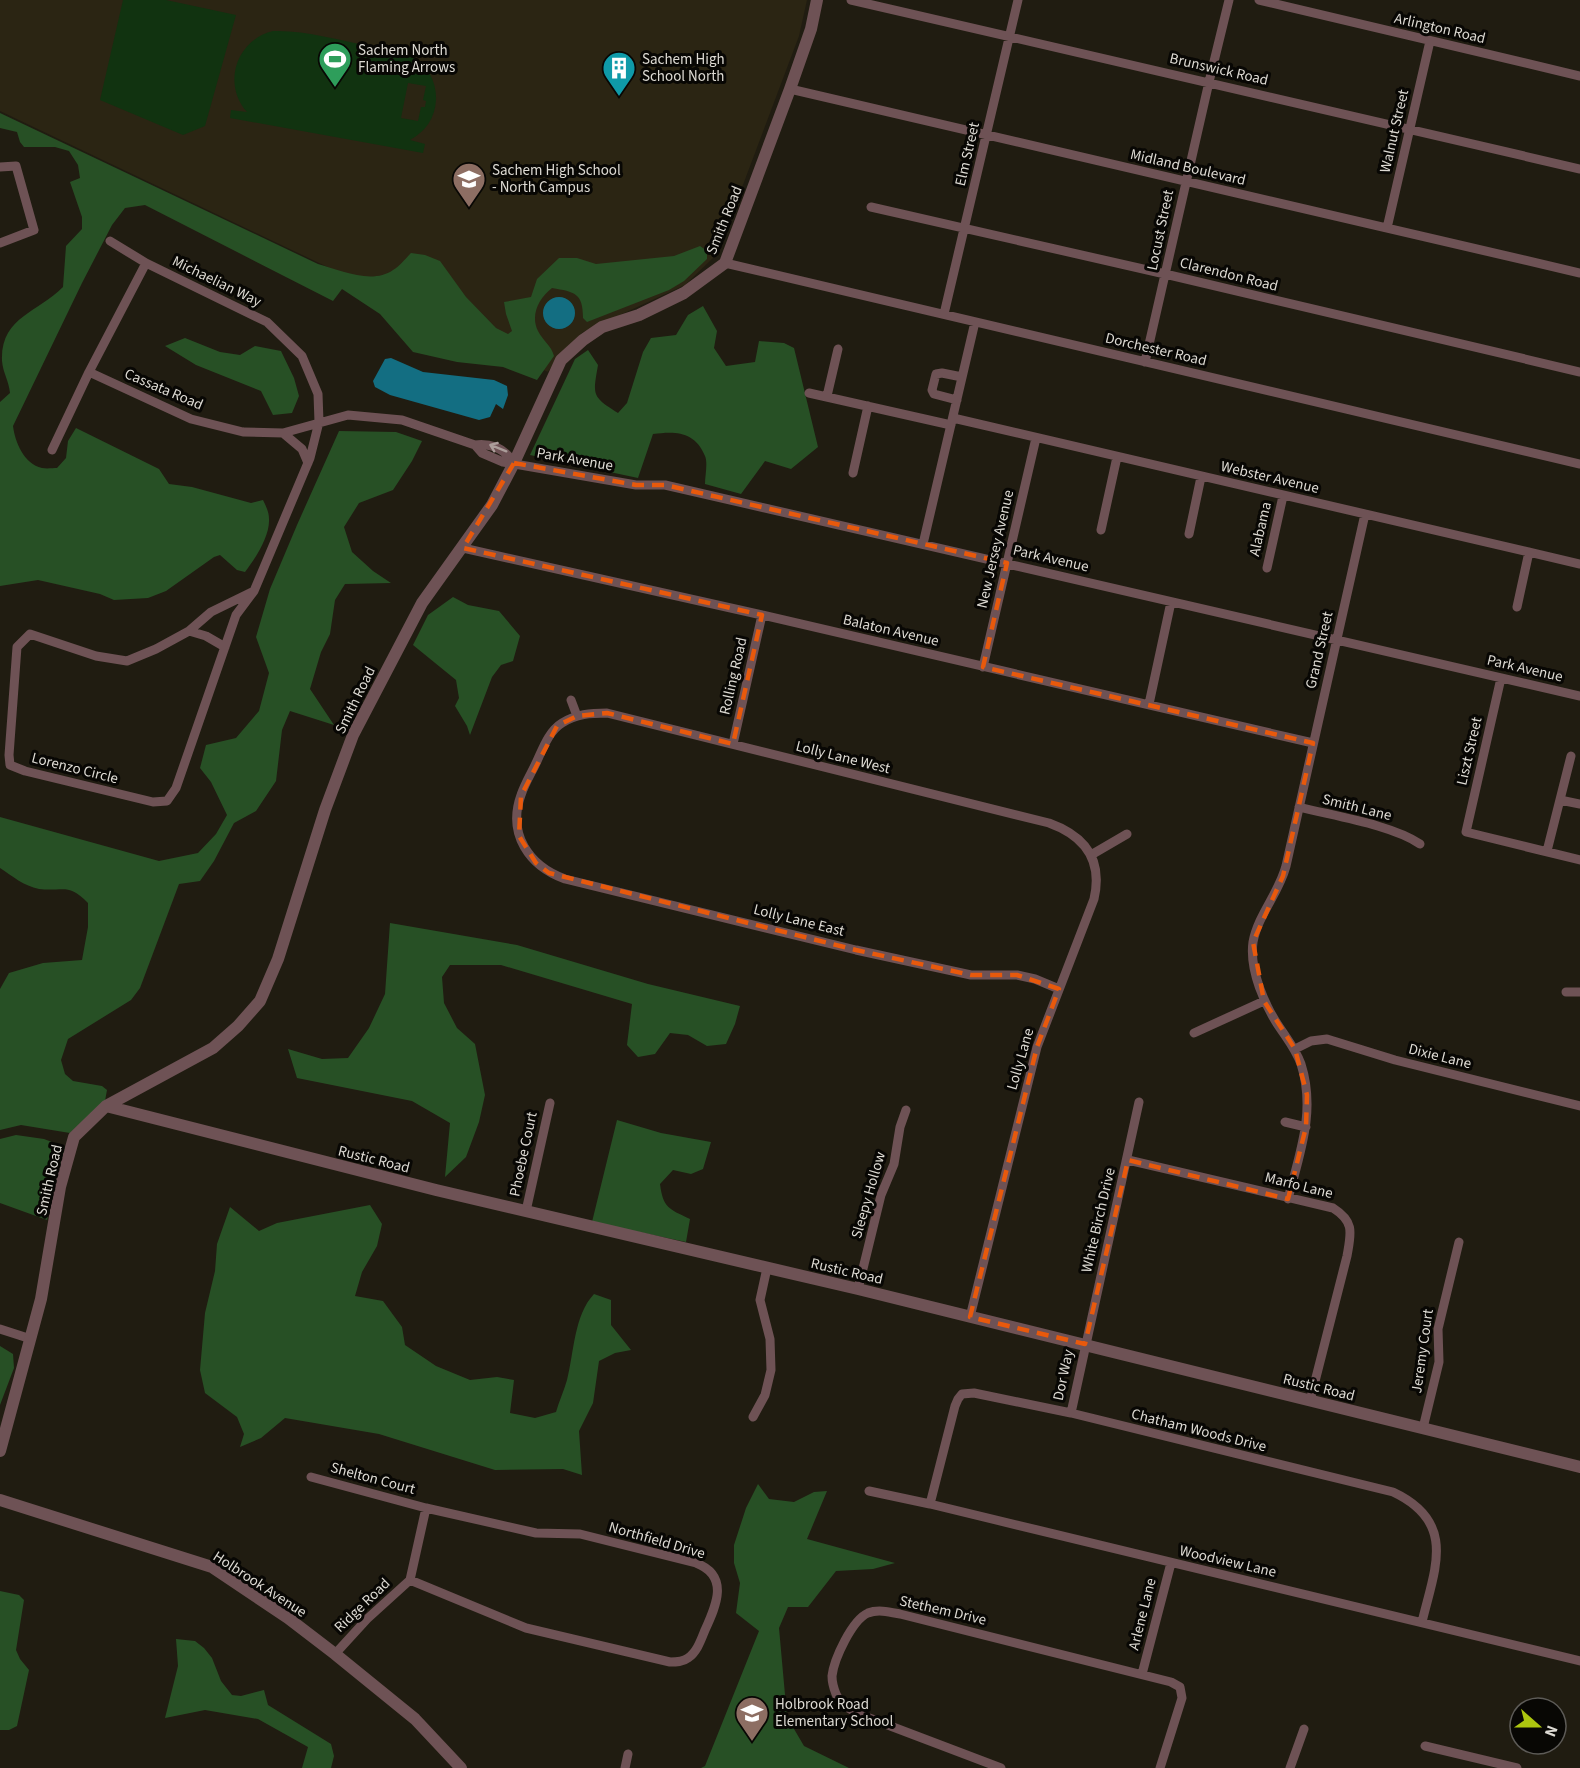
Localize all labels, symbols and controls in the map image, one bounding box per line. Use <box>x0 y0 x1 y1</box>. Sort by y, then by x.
street label: Arlington Road <box>1392 8 1488 49</box>
place label: Sachem North Flaming Arrows <box>358 40 455 78</box>
sports icon: Sachem North Flaming Arrows <box>317 41 353 88</box>
street label: Brunswick Road <box>1168 48 1270 91</box>
place label: Sachem High School North <box>642 49 725 87</box>
building icon: Sachem High School North <box>601 50 637 97</box>
street label: Walnut Street <box>1375 87 1414 175</box>
street label: Elm Street <box>950 120 985 188</box>
street label: Midland Boulevard <box>1128 144 1248 191</box>
place label: Sachem High School - North Campus <box>492 160 621 198</box>
school or university icon: Sachem High School - North Campus <box>451 161 487 208</box>
street label: Smith Road <box>701 183 748 258</box>
street label: Locust Street <box>1142 188 1179 272</box>
street label: Michaelian Way <box>169 251 265 312</box>
street label: Clarendon Road <box>1178 252 1280 297</box>
street label: Dorchester Road <box>1103 328 1209 371</box>
street label: Cassata Road <box>121 363 206 415</box>
one-way arrow <box>489 442 507 453</box>
street label: Park Avenue <box>535 442 615 477</box>
street label: Webster Avenue <box>1219 456 1321 499</box>
street label: New Jersey Avenue <box>972 488 1019 610</box>
street label: Alabama <box>1244 500 1277 558</box>
street label: Park Avenue <box>1011 540 1091 577</box>
street label: Balaton Avenue <box>841 609 941 652</box>
street label: Grand Street <box>1300 609 1339 691</box>
street label: Rolling Road <box>714 635 753 717</box>
street label: Park Avenue <box>1485 650 1565 687</box>
street label: Smith Road <box>330 663 381 737</box>
street label: Liszt Street <box>1451 715 1488 787</box>
street label: Lolly Lane West <box>793 736 892 779</box>
street label: Lorenzo Circle <box>29 748 120 789</box>
street label: Smith Lane <box>1320 789 1394 826</box>
street label: Lolly Lane East <box>751 899 847 942</box>
street label: Lolly Lane <box>1002 1026 1039 1093</box>
street label: Dixie Lane <box>1406 1039 1474 1074</box>
street label: Phoebe Court <box>504 1110 543 1198</box>
street label: Rustic Road <box>336 1140 412 1179</box>
street label: Smith Road <box>31 1142 68 1218</box>
street label: Sleepy Hollow <box>846 1149 891 1241</box>
street label: White Birch Drive <box>1076 1166 1121 1275</box>
street label: Marfo Lane <box>1263 1167 1335 1204</box>
street label: Rustic Road <box>809 1253 885 1290</box>
street label: Jeremy Court <box>1406 1308 1439 1394</box>
street label: Dor Way <box>1048 1348 1079 1403</box>
street label: Rustic Road <box>1281 1368 1357 1407</box>
street label: Chatham Woods Drive <box>1129 1404 1269 1457</box>
street label: Shelton Court <box>328 1457 417 1500</box>
street label: Northfield Drive <box>606 1517 708 1564</box>
street label: Woodview Lane <box>1177 1540 1278 1583</box>
street label: Holbrook Avenue <box>209 1546 311 1623</box>
street label: Ridge Road <box>330 1573 395 1637</box>
street label: Arlene Lane <box>1123 1576 1162 1652</box>
street label: Stethem Drive <box>897 1590 988 1631</box>
place label: Holbrook Road Elementary School <box>775 1694 893 1732</box>
school or university icon: Holbrook Road Elementary School <box>734 1695 770 1742</box>
north arrow <box>1508 1696 1568 1756</box>
text: N <box>1539 1722 1563 1740</box>

